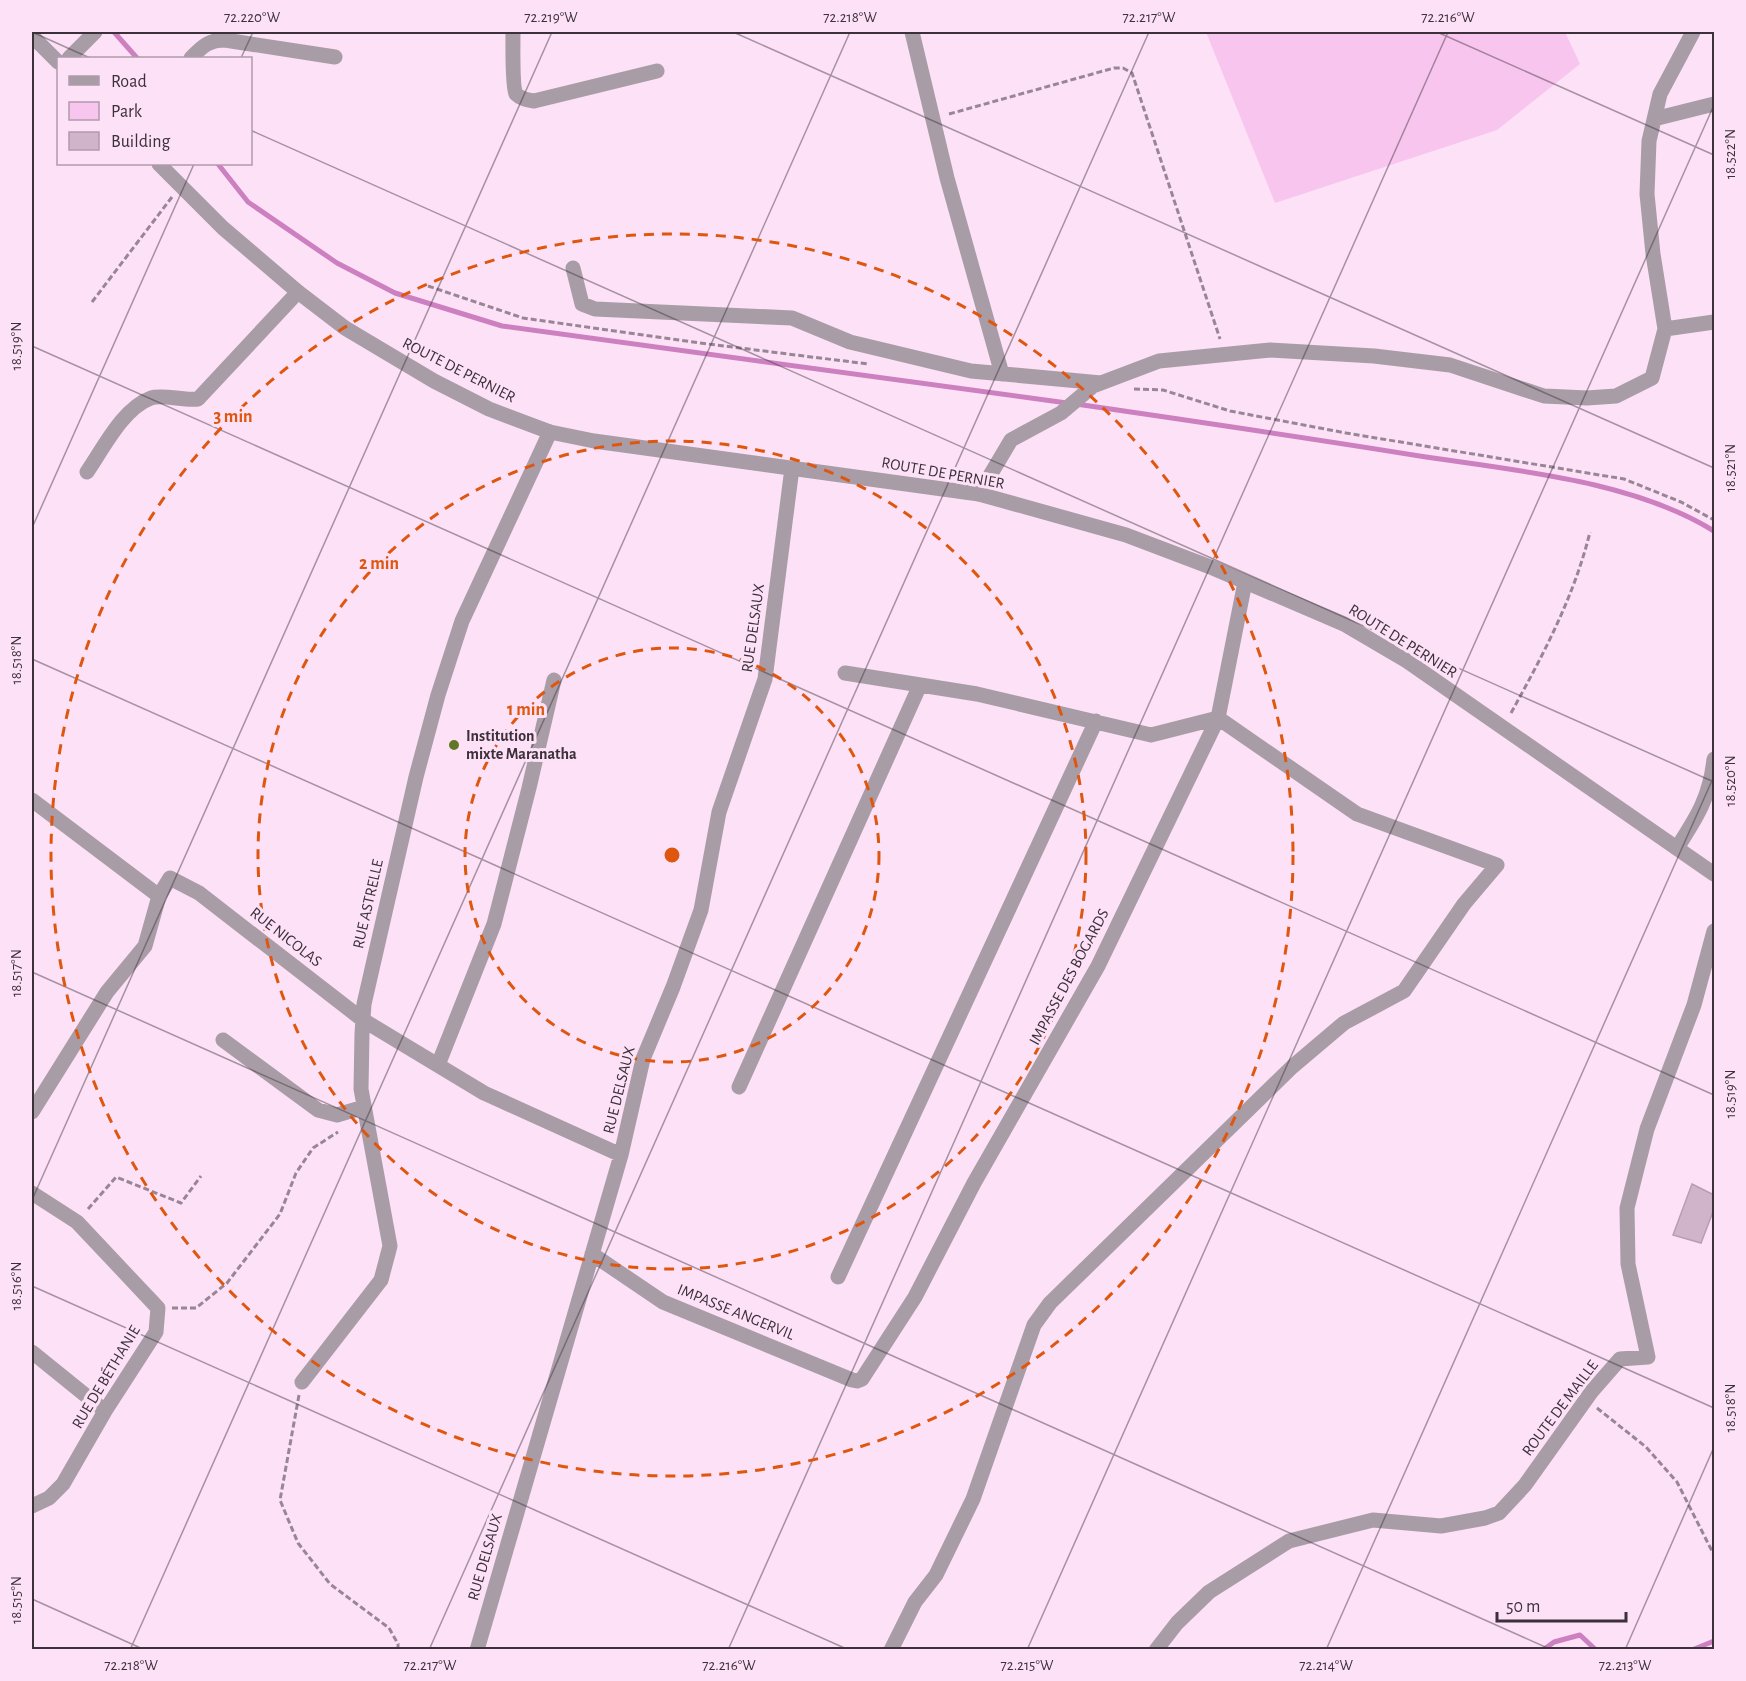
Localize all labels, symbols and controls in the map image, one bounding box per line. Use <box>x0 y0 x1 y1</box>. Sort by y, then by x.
text: 72.220°W <box>224 10 281 25</box>
text: 72.219°W <box>524 10 578 25</box>
text: 72.218°W <box>823 10 877 25</box>
text: 72.217°W <box>1123 10 1176 25</box>
text: 72.216°W <box>1421 10 1475 25</box>
legend <box>57 57 252 165</box>
text: Road <box>111 73 147 91</box>
text: Park <box>111 103 143 121</box>
text: 18.522°N <box>1723 129 1738 179</box>
text: Building <box>111 133 171 151</box>
text: 18.519°N <box>9 322 24 370</box>
street label: ROUTE DE PERNIER <box>400 335 518 405</box>
text: 3 min <box>213 408 253 426</box>
text: 18.521°N <box>1723 444 1738 492</box>
street label: ROUTE DE PERNIER <box>880 454 1006 492</box>
text: 2 min <box>359 555 399 573</box>
street label: RUE DELSAUX <box>739 582 767 674</box>
street label: ROUTE DE PERNIER <box>1346 601 1460 681</box>
text: 18.518°N <box>9 636 24 684</box>
text: 1 min <box>507 701 545 719</box>
place label: Institution mixte Maranatha <box>466 728 577 762</box>
marker: Institution mixte Maranatha <box>447 738 461 752</box>
text: 18.520°N <box>1723 755 1738 807</box>
centre of rings <box>662 845 682 865</box>
street label: RUE ASTRELLE <box>350 858 386 950</box>
street label: RUE NICOLAS <box>247 904 325 970</box>
street label: IMPASSE DES BOGARDS <box>1026 906 1112 1048</box>
text: 18.517°N <box>9 949 24 997</box>
street label: RUE DELSAUX <box>600 1044 638 1135</box>
text: 18.519°N <box>1723 1070 1738 1118</box>
text: 18.516°N <box>9 1262 24 1310</box>
street label: IMPASSE ANGERVIL <box>675 1281 797 1343</box>
street label: RUE DE BÉTHANIE <box>67 1322 143 1431</box>
street label: ROUTE DE MAILLE <box>1519 1357 1601 1459</box>
text: 18.518°N <box>1723 1384 1738 1432</box>
street label: RUE DELSAUX <box>465 1511 505 1602</box>
text: 18.515°N <box>9 1576 24 1624</box>
scale bar <box>1497 1585 1626 1623</box>
text: 50 m <box>1506 1598 1540 1616</box>
text: 72.218°W <box>104 1658 158 1673</box>
text: 72.217°W <box>404 1658 457 1673</box>
text: 72.216°W <box>702 1658 756 1673</box>
text: 72.215°W <box>1001 1658 1054 1673</box>
text: 72.214°W <box>1299 1658 1353 1673</box>
text: 72.213°W <box>1599 1658 1652 1673</box>

